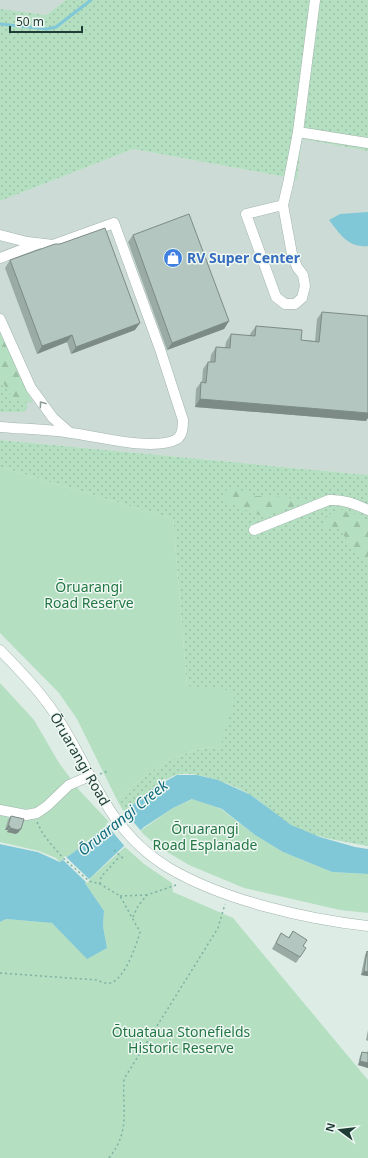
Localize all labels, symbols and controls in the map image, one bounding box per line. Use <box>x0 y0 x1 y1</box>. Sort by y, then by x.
scale bar <box>10 8 82 34</box>
text: 50 m <box>16 13 44 30</box>
shop icon: RV Super Center <box>162 247 184 269</box>
place label: RV Super Center <box>187 248 301 267</box>
one-way arrow <box>40 402 47 409</box>
park label: Ōruarangi Road Reserve <box>44 577 134 612</box>
street label: Ōruarangi Road <box>46 709 115 809</box>
water label: Ōruarangi Creek <box>73 774 172 860</box>
park label: Ōruarangi Road Esplanade <box>153 819 258 854</box>
park label: Ōtuataua Stonefields Historic Reserve <box>112 1022 251 1057</box>
north arrow <box>320 1110 360 1150</box>
text: N <box>321 1121 338 1134</box>

